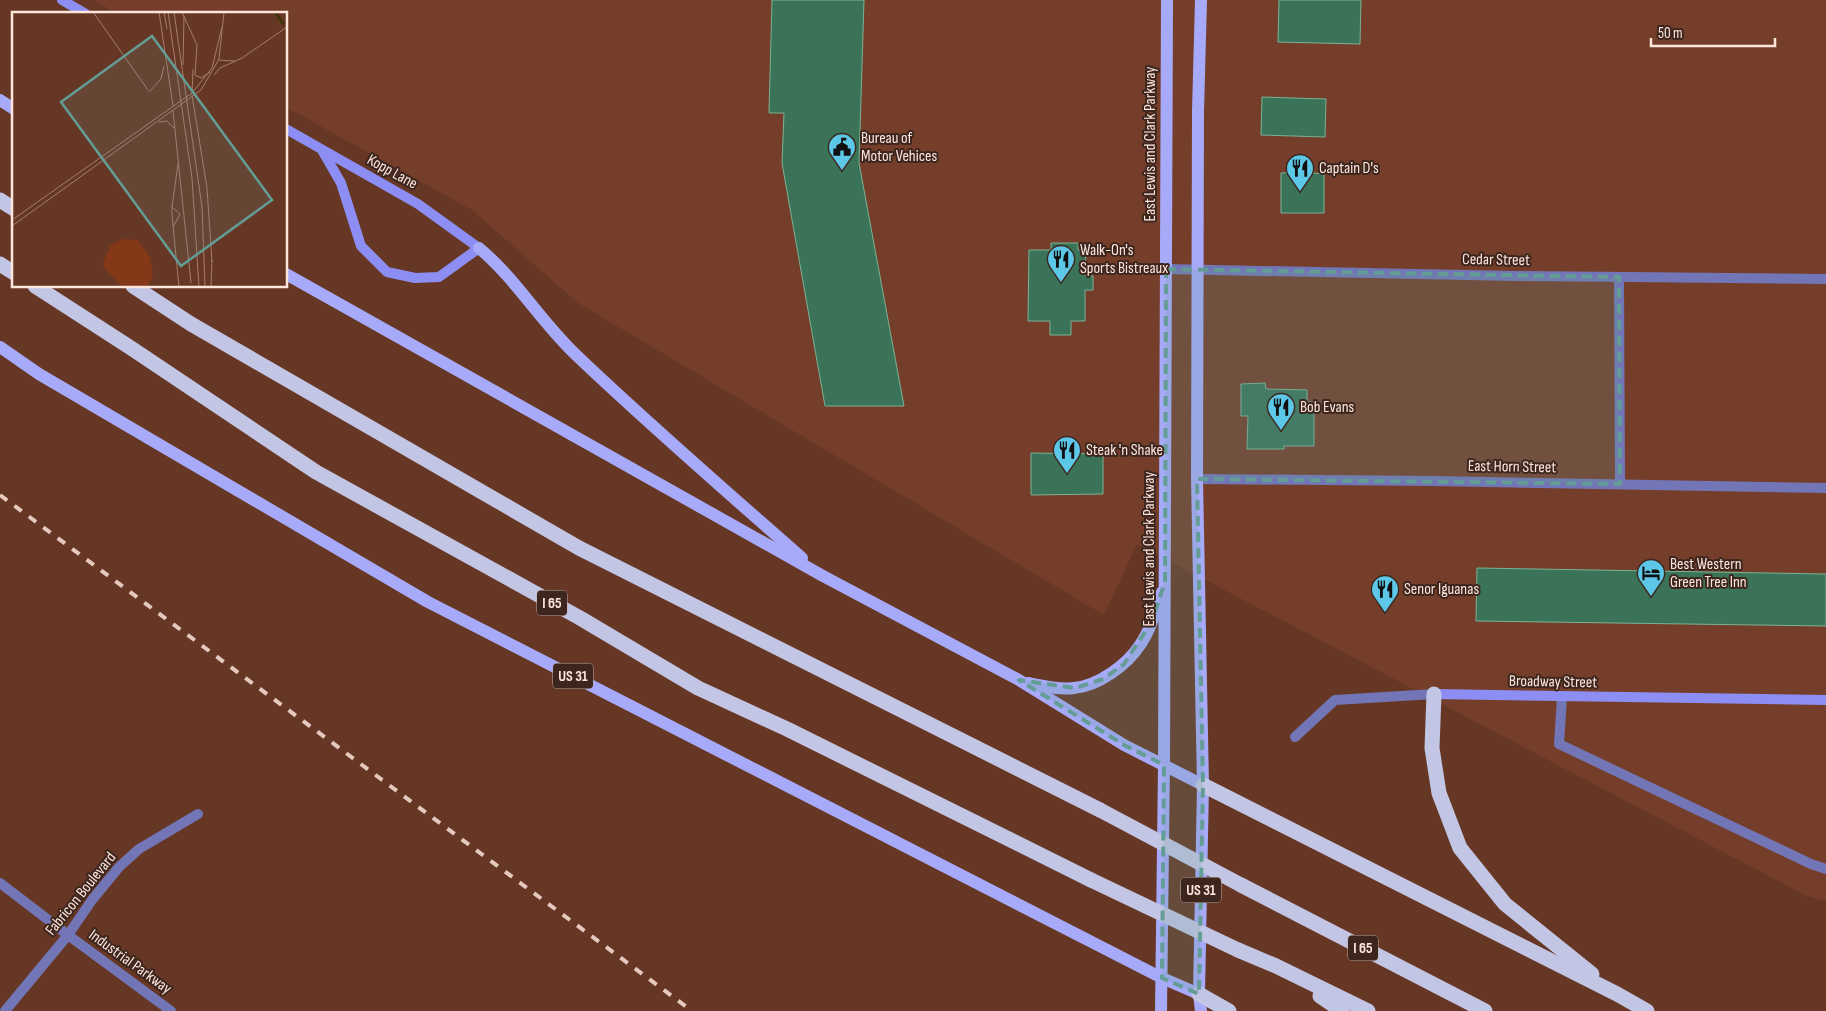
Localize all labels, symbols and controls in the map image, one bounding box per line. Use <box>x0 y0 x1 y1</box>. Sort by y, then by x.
inset map <box>12 12 288 288</box>
scale bar <box>1651 15 1775 47</box>
text: 50 m <box>1658 24 1683 43</box>
street label: East Lewis and Clark Parkway <box>1141 67 1160 221</box>
place label: Bureau of Motor Vehices <box>861 129 937 166</box>
public building icon: Bureau of Motor Vehices <box>827 132 857 171</box>
street label: Kopp Lane <box>363 150 421 194</box>
restaurant icon: Captain D's <box>1285 153 1315 192</box>
place label: Captain D's <box>1319 159 1379 178</box>
place label: Walk-On's Sports Bistreaux <box>1080 241 1168 278</box>
restaurant icon: Walk-On's Sports Bistreaux <box>1046 244 1076 283</box>
street label: Cedar Street <box>1462 250 1530 270</box>
restaurant icon: Bob Evans <box>1266 392 1296 431</box>
place label: Bob Evans <box>1300 398 1354 417</box>
restaurant icon: Steak 'n Shake <box>1052 435 1082 474</box>
place label: Steak 'n Shake <box>1086 441 1163 460</box>
street label: East Horn Street <box>1468 457 1556 477</box>
street label: East Lewis and Clark Parkway <box>1140 472 1159 626</box>
place label: Best Western Green Tree Inn <box>1670 555 1747 592</box>
hotel icon: Best Western Green Tree Inn <box>1636 558 1666 597</box>
restaurant icon: Senor Iguanas <box>1370 574 1400 613</box>
place label: Senor Iguanas <box>1404 580 1479 599</box>
road number: I 65 <box>537 590 567 616</box>
road number: US 31 <box>553 664 593 688</box>
street label: Broadway Street <box>1509 672 1597 692</box>
street label: Fabricon Boulevard <box>42 849 120 939</box>
road number: US 31 <box>1181 878 1221 902</box>
street label: Industrial Parkway <box>85 926 175 998</box>
road number: I 65 <box>1348 936 1378 960</box>

